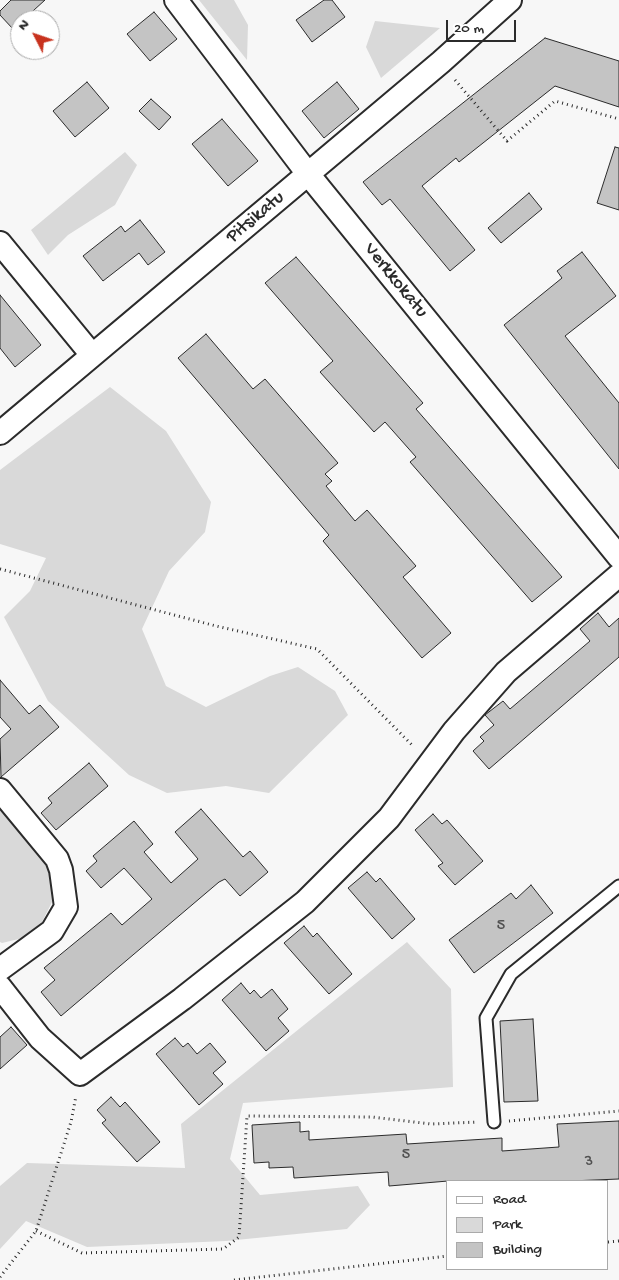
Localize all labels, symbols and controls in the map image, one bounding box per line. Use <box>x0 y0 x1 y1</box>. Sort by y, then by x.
north arrow <box>10 10 60 60</box>
scale bar <box>449 10 519 42</box>
text: N <box>15 16 33 35</box>
text: 20 m <box>454 20 484 38</box>
street label: Pitsikatu <box>222 187 290 249</box>
street label: Verkkokatu <box>358 239 432 323</box>
house number: 5 <box>497 917 505 937</box>
house number: 5 <box>402 1146 410 1166</box>
house number: 3 <box>585 1153 593 1173</box>
legend <box>446 1180 609 1270</box>
text: Road <box>493 1191 526 1209</box>
text: Park <box>493 1216 522 1234</box>
text: Building <box>493 1241 542 1259</box>

